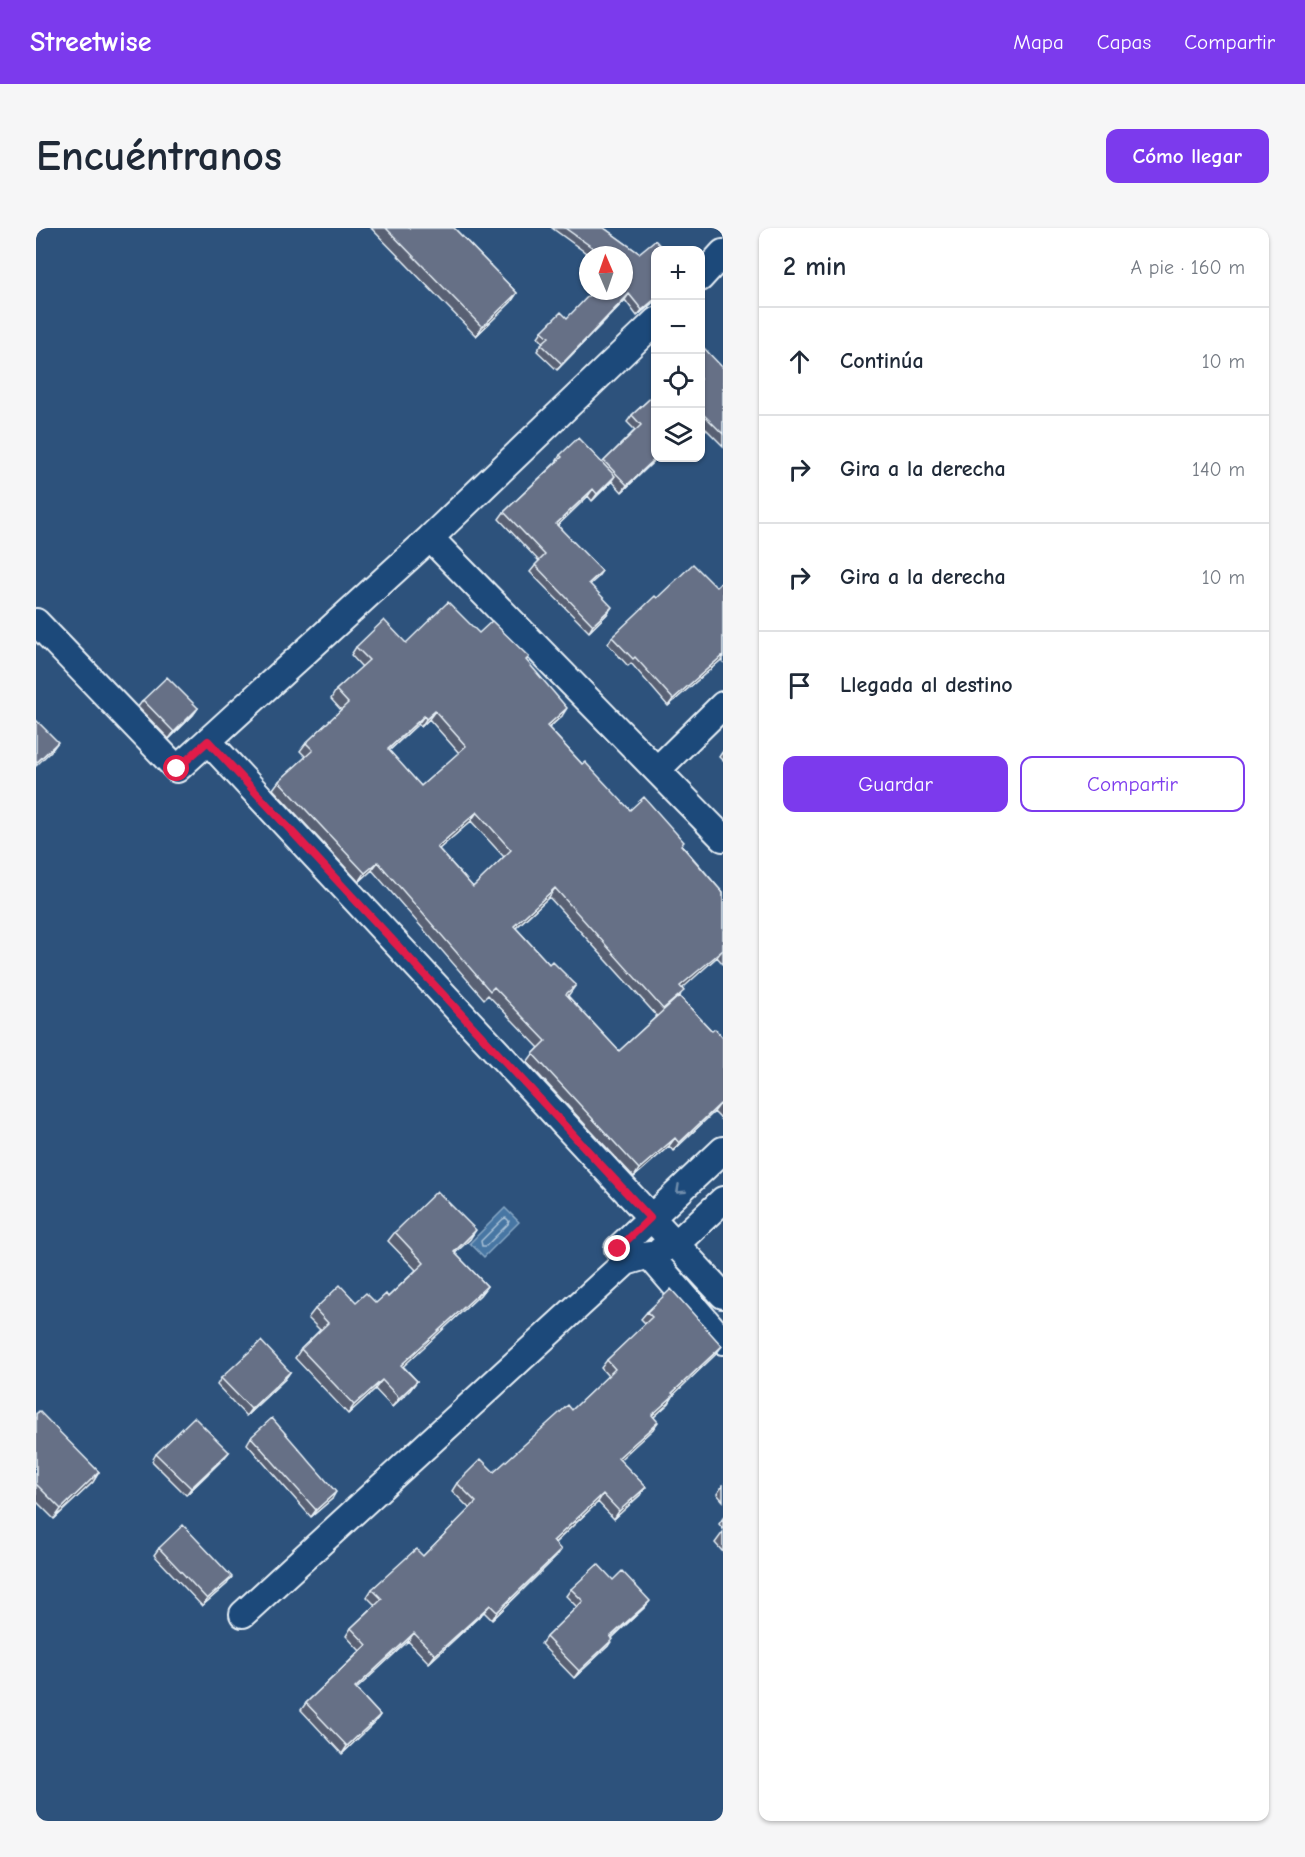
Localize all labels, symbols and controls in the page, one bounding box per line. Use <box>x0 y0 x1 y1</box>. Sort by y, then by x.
text: Streetwise <box>30 26 151 58</box>
text: Mapa <box>1013 30 1064 54</box>
text: Capas <box>1097 30 1151 54</box>
text: Compartir <box>1184 30 1275 54</box>
button: Cómo llegar <box>1106 129 1269 183</box>
text: Encuéntranos <box>36 132 282 181</box>
north arrow <box>579 246 633 300</box>
map controls <box>651 246 705 462</box>
button: + <box>651 246 705 300</box>
text: 2 min <box>783 252 846 282</box>
text: A pie · 160 m <box>1130 256 1245 279</box>
button: − <box>651 300 705 354</box>
icon: ahead <box>783 345 816 378</box>
text: Continúa <box>840 348 924 374</box>
text: 10 m <box>1202 350 1245 373</box>
button: locate <box>651 354 705 408</box>
button: layers <box>651 408 705 462</box>
icon: right <box>783 453 816 486</box>
text: Gira a la derecha <box>840 456 1006 482</box>
text: 140 m <box>1192 458 1245 481</box>
icon: right <box>783 561 816 594</box>
text: Gira a la derecha <box>840 564 1006 590</box>
text: 10 m <box>1202 566 1245 589</box>
icon: arrive <box>783 669 816 702</box>
text: Llegada al destino <box>840 672 1013 698</box>
route start <box>163 755 189 781</box>
button: Guardar <box>783 756 1008 812</box>
button: Compartir <box>1020 756 1245 812</box>
one-way arrow <box>676 1183 687 1194</box>
route end <box>604 1235 630 1261</box>

